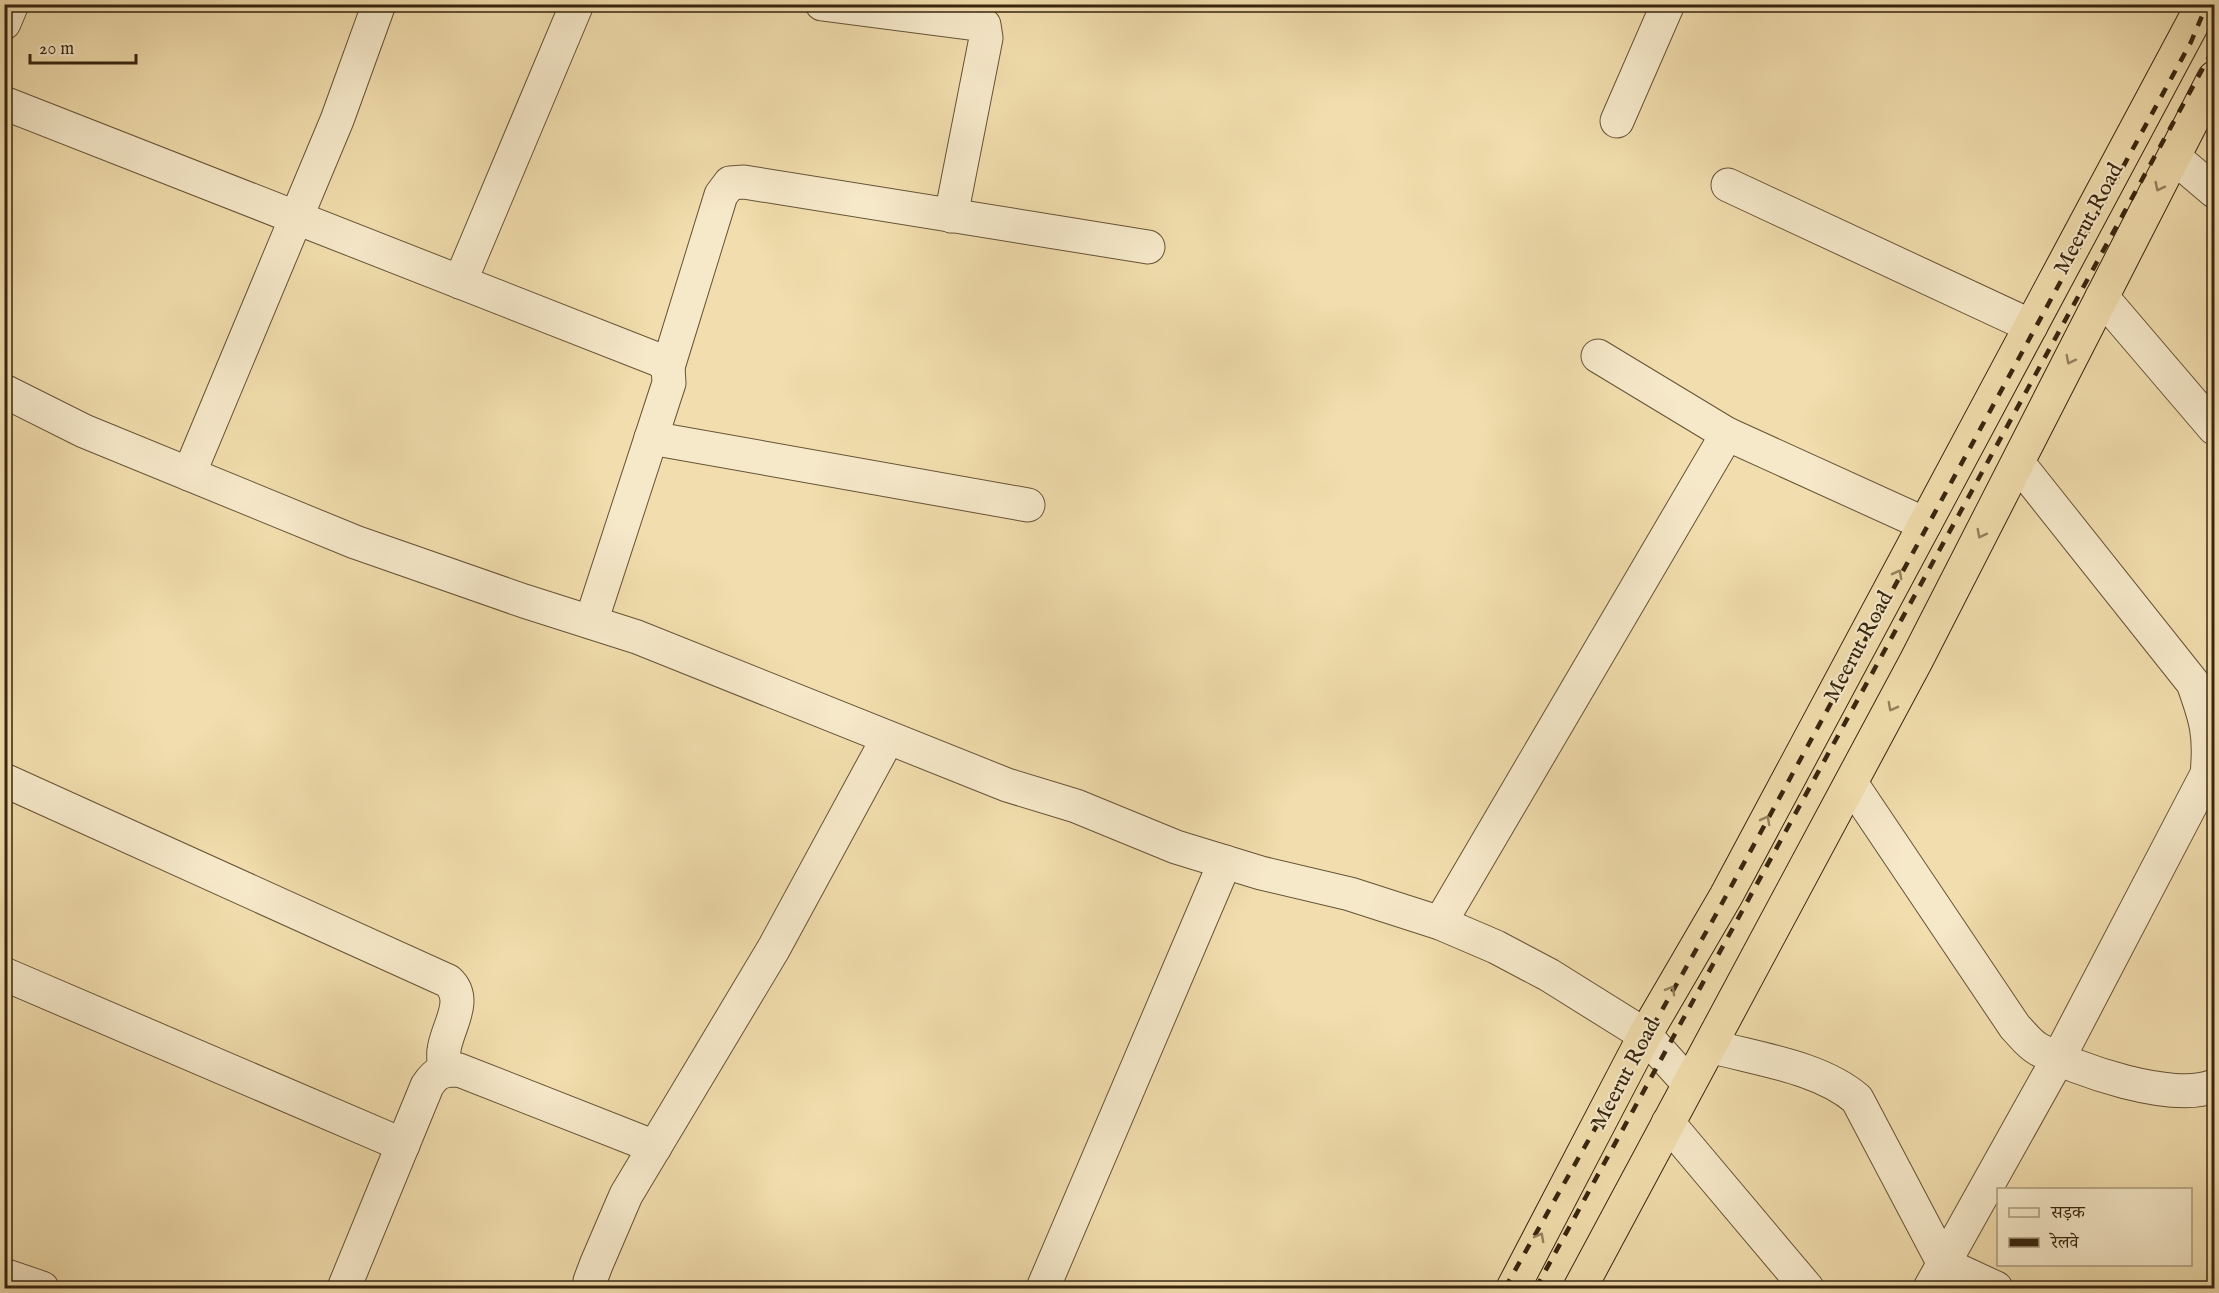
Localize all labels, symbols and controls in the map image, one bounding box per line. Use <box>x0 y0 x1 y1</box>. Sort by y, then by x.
scale bar <box>30 27 136 65</box>
text: 20 m <box>39 38 74 61</box>
street label: Meerut Road <box>2048 158 2130 280</box>
one-way arrow <box>2155 180 2166 191</box>
one-way arrow <box>2066 354 2078 365</box>
one-way arrow <box>1977 527 1989 538</box>
one-way arrow <box>1891 570 1902 581</box>
street label: Meerut Road <box>1818 586 1900 708</box>
one-way arrow <box>1888 701 1899 711</box>
one-way arrow <box>1759 816 1770 826</box>
one-way arrow <box>1664 986 1676 996</box>
street label: Meerut Road <box>1585 1013 1667 1135</box>
legend <box>1997 1188 2192 1266</box>
text: सड़क <box>2050 1202 2086 1225</box>
one-way arrow <box>1533 1232 1544 1243</box>
text: रेलवे <box>2049 1232 2080 1255</box>

